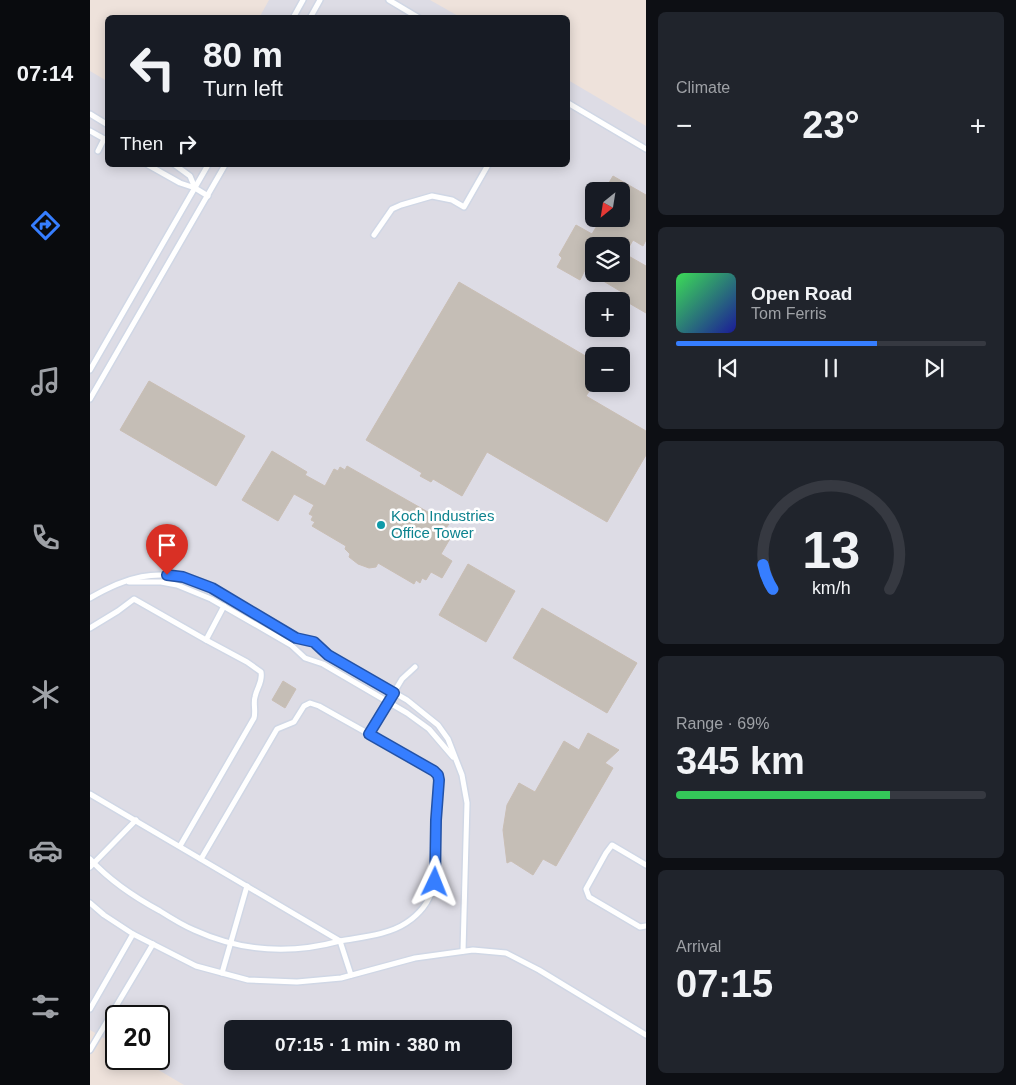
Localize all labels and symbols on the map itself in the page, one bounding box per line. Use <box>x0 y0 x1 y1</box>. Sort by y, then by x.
north arrow <box>585 182 630 228</box>
place label: Koch Industries Office Tower <box>391 507 494 541</box>
marker: Koch Industries Office Tower <box>375 519 387 531</box>
pin <box>146 524 188 575</box>
position arrow <box>408 855 460 907</box>
speed limit sign: 20 <box>105 1005 170 1070</box>

